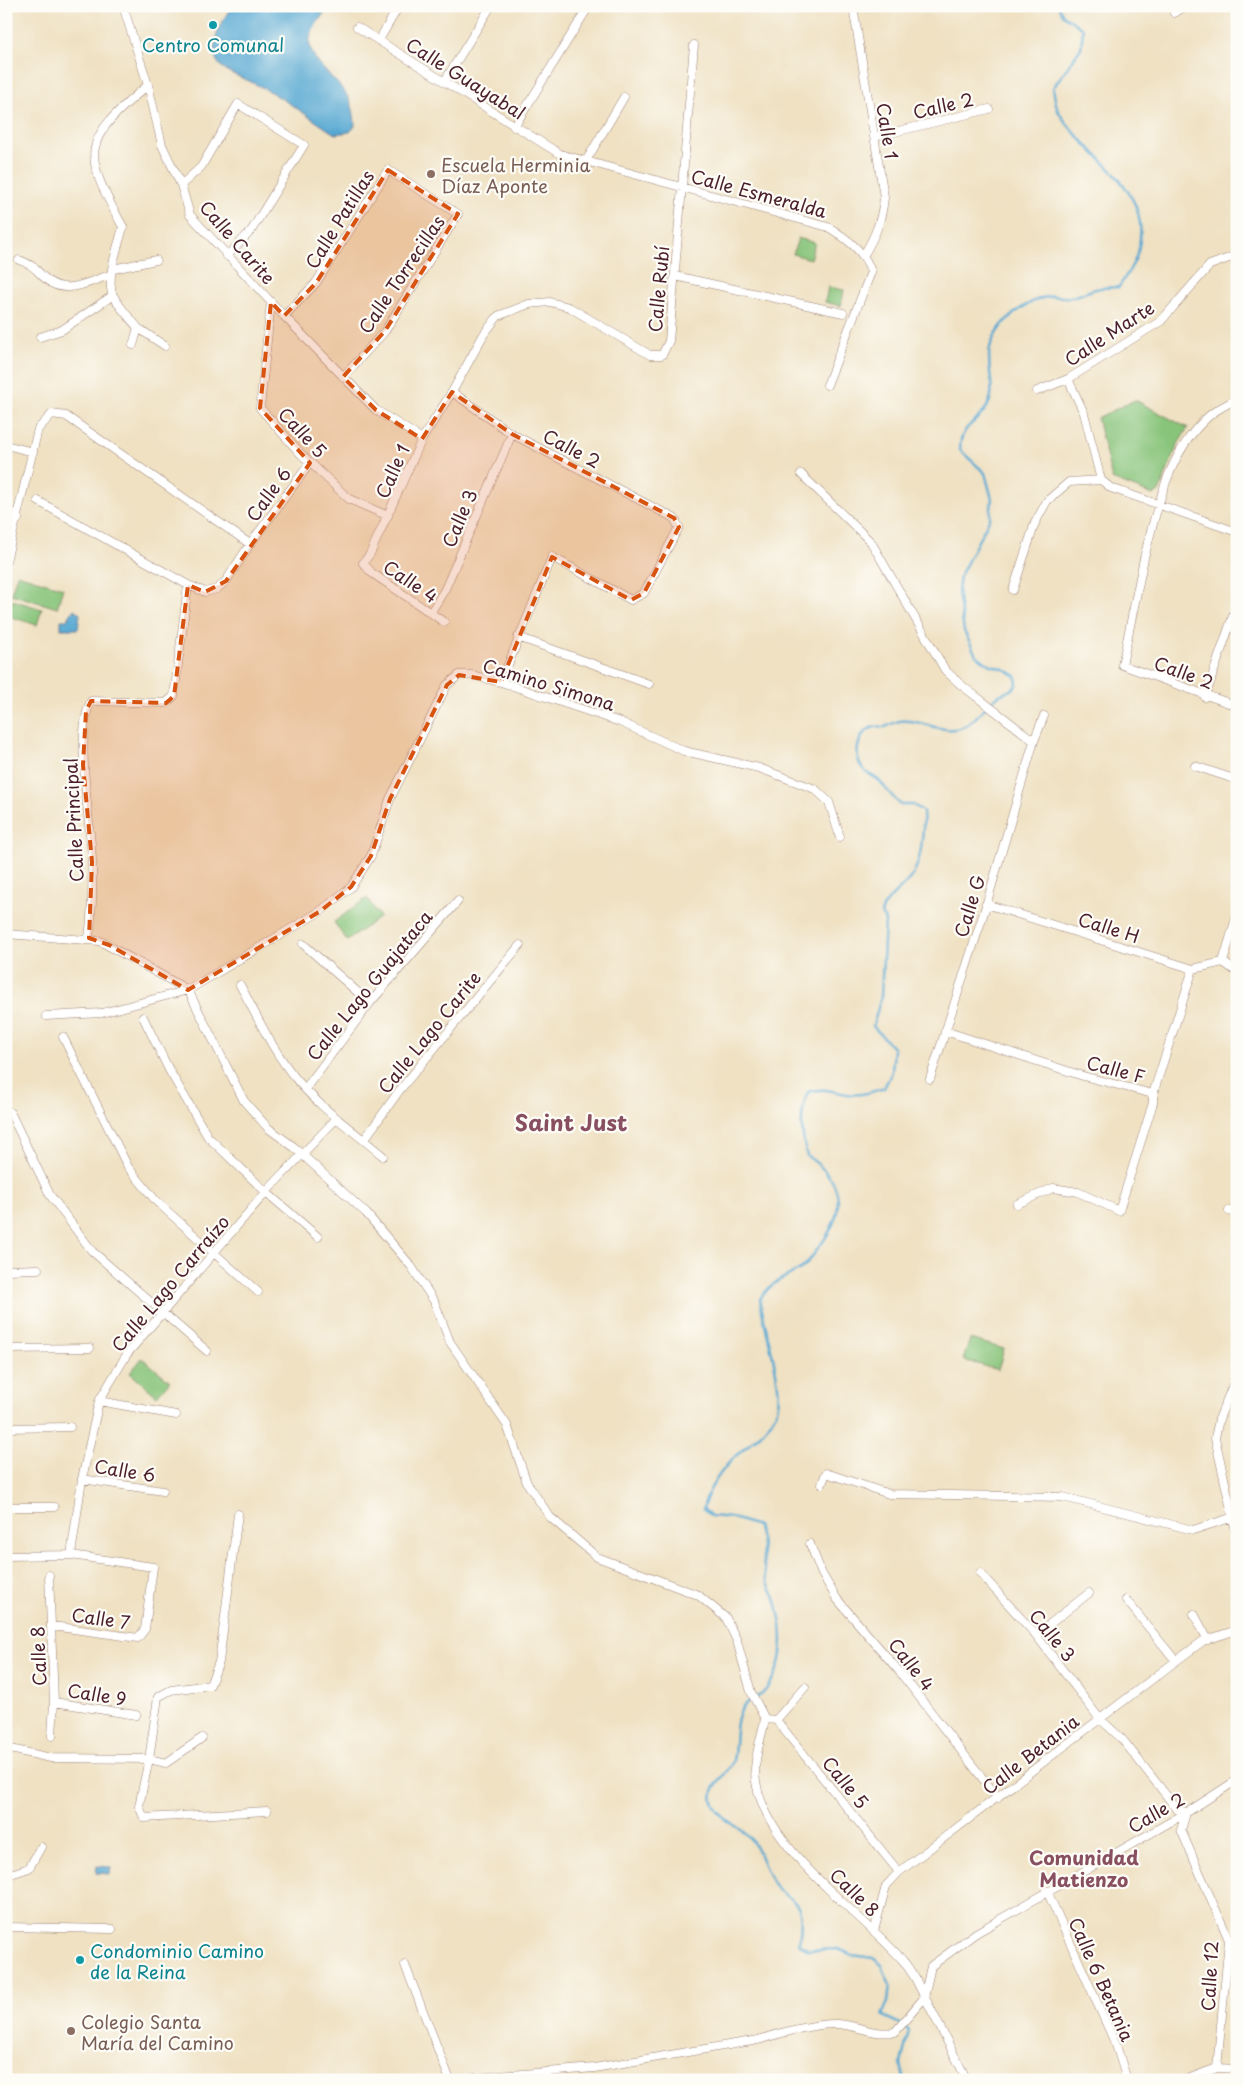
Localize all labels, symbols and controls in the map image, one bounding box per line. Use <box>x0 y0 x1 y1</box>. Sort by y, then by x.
marker: Centro Comunal <box>207 19 219 31</box>
place label: Centro Comunal <box>142 31 284 58</box>
street label: Calle Guayabal <box>401 31 531 125</box>
street label: Calle 2 <box>910 85 976 125</box>
street label: Calle 1 <box>870 101 906 161</box>
place label: Escuela Herminia Díaz Aponte <box>441 151 591 199</box>
street label: Calle Esmeralda <box>688 162 830 224</box>
street label: Calle Patillas <box>298 164 380 274</box>
marker: Escuela Herminia Díaz Aponte <box>425 168 437 180</box>
street label: Calle Carite <box>194 194 282 290</box>
street label: Calle Torrecillas <box>351 209 451 339</box>
street label: Calle Rubí <box>641 244 675 333</box>
street label: Calle Marte <box>1059 294 1159 372</box>
street label: Calle 5 <box>272 401 334 463</box>
street label: Calle 2 <box>538 422 606 474</box>
street label: Calle 1 <box>368 439 416 503</box>
street label: Calle 6 <box>239 461 297 527</box>
street label: Calle 3 <box>435 485 483 551</box>
street label: Calle 4 <box>378 553 444 609</box>
street label: Calle 2 <box>1150 649 1218 695</box>
street label: Camino Simona <box>480 651 619 717</box>
street label: Calle Principal <box>56 757 90 883</box>
street label: Calle G <box>947 871 991 940</box>
street label: Calle Lago Guajataca <box>300 903 439 1066</box>
street label: Calle H <box>1075 905 1143 949</box>
street label: Calle Lago Carite <box>371 965 487 1099</box>
street label: Calle F <box>1084 1048 1148 1090</box>
district label: Saint Just <box>515 1105 627 1138</box>
street label: Calle Lago Carraízo <box>104 1209 236 1357</box>
street label: Calle 6 <box>92 1452 158 1488</box>
street label: Calle 7 <box>70 1601 132 1635</box>
street label: Calle 3 <box>1023 1603 1083 1667</box>
street label: Calle 8 <box>23 1625 53 1687</box>
street label: Calle 4 <box>883 1632 941 1696</box>
street label: Calle 9 <box>65 1676 129 1712</box>
street label: Calle Betania <box>976 1707 1084 1801</box>
street label: Calle 5 <box>816 1750 876 1814</box>
street label: Calle 2 <box>1123 1785 1189 1839</box>
district label: Comunidad Matienzo <box>1029 1843 1139 1893</box>
street label: Calle 8 <box>824 1861 886 1923</box>
street label: Calle 6 Betania <box>1063 1913 1141 2045</box>
place label: Condominio Camino de la Reina <box>90 1937 264 1985</box>
street label: Calle 12 <box>1194 1940 1224 2012</box>
marker: Condominio Camino de la Reina <box>74 1954 86 1966</box>
place label: Colegio Santa María del Camino <box>81 2008 234 2056</box>
marker: Colegio Santa María del Camino <box>65 2025 77 2037</box>

